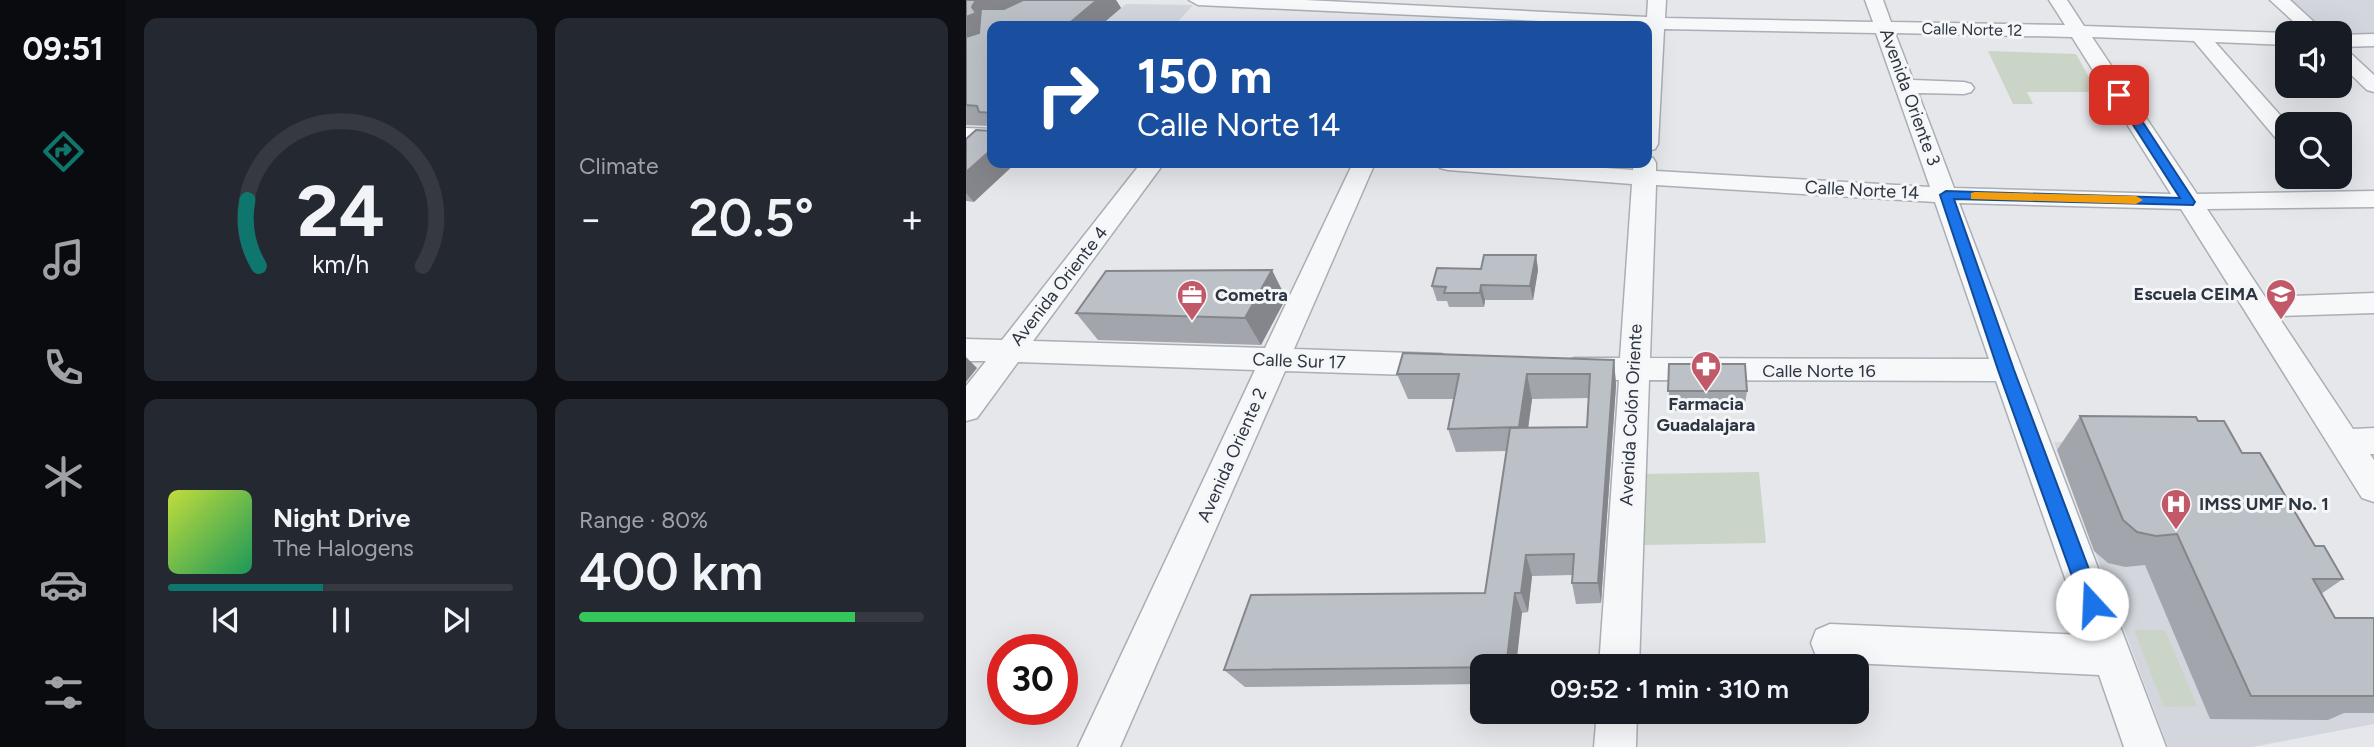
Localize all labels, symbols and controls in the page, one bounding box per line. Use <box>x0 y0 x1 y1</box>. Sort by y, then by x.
street label: Calle Norte 12 <box>1921 19 2023 40</box>
map controls <box>2275 21 2352 189</box>
button: sound <box>2275 21 2352 98</box>
street label: Avenida Oriente 3 <box>1875 25 1945 169</box>
text: 09:51 <box>22 30 104 68</box>
text: 150 m <box>1137 46 1272 105</box>
icon: right <box>1022 49 1113 140</box>
pin <box>2089 65 2149 125</box>
icon: arrive <box>2100 76 2138 114</box>
text: Calle Norte 14 <box>1137 106 1340 144</box>
button: search <box>2275 112 2352 189</box>
icon: directions <box>39 127 88 176</box>
text: Climate <box>579 152 658 180</box>
text: 24 <box>296 167 385 254</box>
street label: Calle Norte 14 <box>1804 176 1920 204</box>
text: 20.5° <box>689 187 814 249</box>
text: − <box>579 196 603 242</box>
text: + <box>900 196 924 242</box>
street label: Avenida Oriente 4 <box>1005 222 1113 350</box>
icon: music <box>39 235 88 284</box>
text: km/h <box>312 248 369 278</box>
school or university icon: Escuela CEIMA <box>2264 277 2298 321</box>
office icon: Cometra <box>1175 278 1209 322</box>
place label: Escuela CEIMA <box>2134 283 2258 305</box>
place label: Cometra <box>1215 284 1288 306</box>
street label: Avenida Colón Oriente <box>1615 323 1647 507</box>
icon: phone <box>39 343 88 392</box>
street label: Calle Sur 17 <box>1252 348 1346 374</box>
pharmacy icon: Farmacia Guadalajara <box>1689 349 1723 393</box>
street label: Calle Norte 16 <box>1762 360 1876 382</box>
street label: Avenida Oriente 2 <box>1193 385 1271 525</box>
place label: Farmacia Guadalajara <box>1657 393 1755 436</box>
icon: climate <box>39 452 88 501</box>
hospital icon: IMSS UMF No. 1 <box>2159 487 2193 531</box>
place label: IMSS UMF No. 1 <box>2199 493 2329 515</box>
text: Night Drive <box>273 502 410 534</box>
text: Range · 80% <box>579 506 708 534</box>
text: The Halogens <box>273 534 414 562</box>
text: 400 km <box>579 541 763 603</box>
icon: car <box>39 560 88 609</box>
position arrow <box>2055 567 2129 641</box>
icon: previous <box>207 601 245 639</box>
icon: pause <box>322 601 360 639</box>
icon: next <box>437 601 475 639</box>
speed limit sign: 30 <box>987 634 1078 725</box>
icon: filters <box>39 668 88 717</box>
text: 09:52 · 1 min · 310 m <box>1550 673 1789 705</box>

